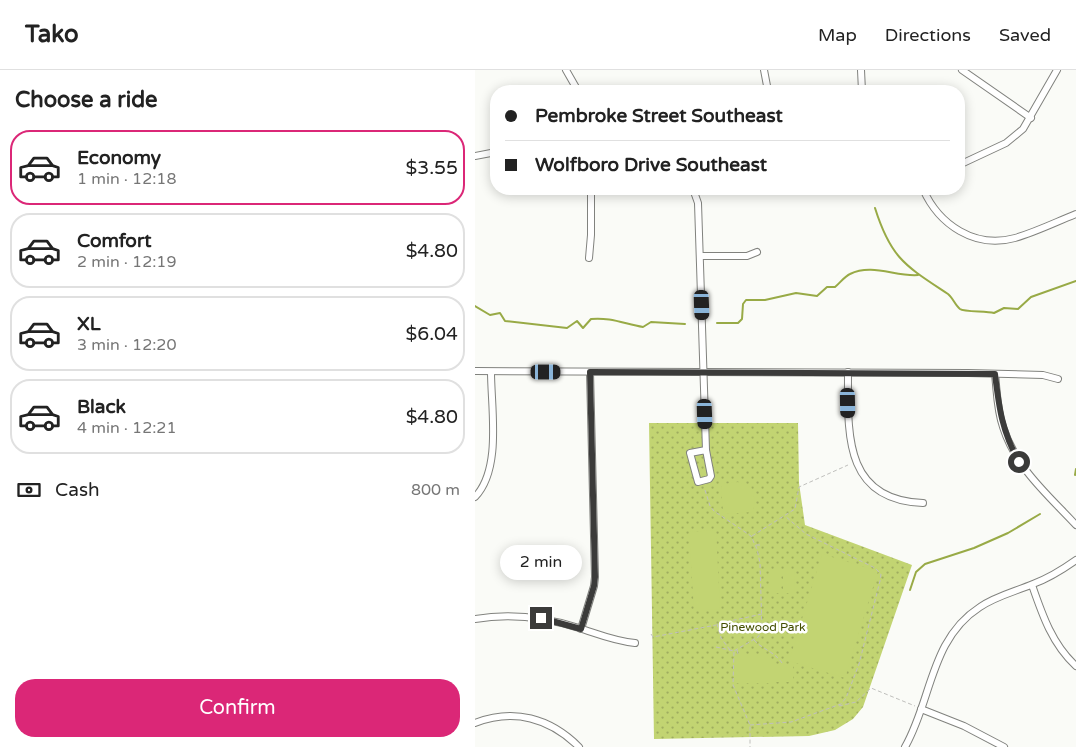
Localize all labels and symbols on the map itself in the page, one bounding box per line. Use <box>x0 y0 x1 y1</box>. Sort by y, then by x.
car <box>693 290 710 320</box>
car <box>531 365 561 380</box>
car <box>840 388 855 418</box>
car <box>696 399 713 429</box>
route start <box>1008 451 1030 473</box>
callout: 2 min <box>500 546 582 580</box>
route end <box>530 607 552 629</box>
park label: Pinewood Park <box>720 620 806 634</box>

